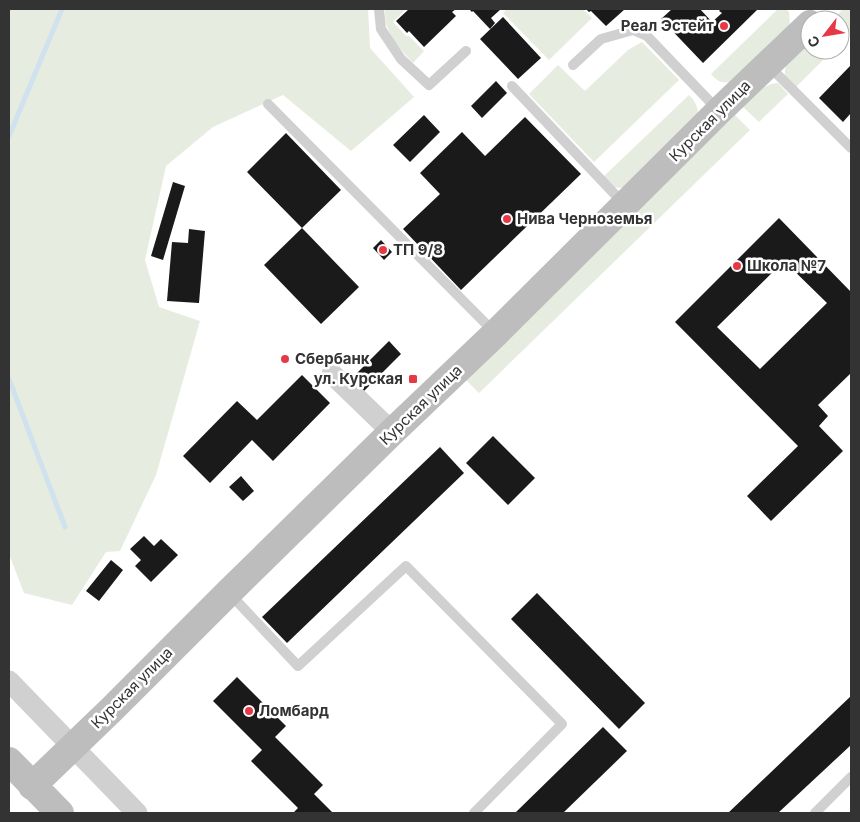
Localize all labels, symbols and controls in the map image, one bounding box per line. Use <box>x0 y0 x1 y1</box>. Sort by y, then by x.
north arrow <box>800 10 850 60</box>
place label: Реал Эстейт <box>621 16 714 35</box>
marker: Реал Эстейт <box>718 20 730 32</box>
text: С <box>803 33 823 51</box>
street label: Курская улица <box>665 76 754 165</box>
place label: Нива Черноземья <box>517 209 652 228</box>
marker: Нива Черноземья <box>501 213 513 225</box>
place label: ТП 9/8 <box>393 240 443 259</box>
marker: ТП 9/8 <box>377 244 389 256</box>
place label: Школа №7 <box>747 256 826 275</box>
marker: Школа №7 <box>731 260 743 272</box>
place label: Сбербанк <box>295 349 370 368</box>
marker: Сбербанк <box>279 353 291 365</box>
street label: Курская улица <box>375 361 466 449</box>
place label: ул. Курская <box>314 369 403 388</box>
marker: ул. Курская <box>407 373 419 385</box>
street label: Курская улица <box>87 643 176 732</box>
place label: Ломбард <box>259 701 329 720</box>
marker: Ломбард <box>243 705 255 717</box>

